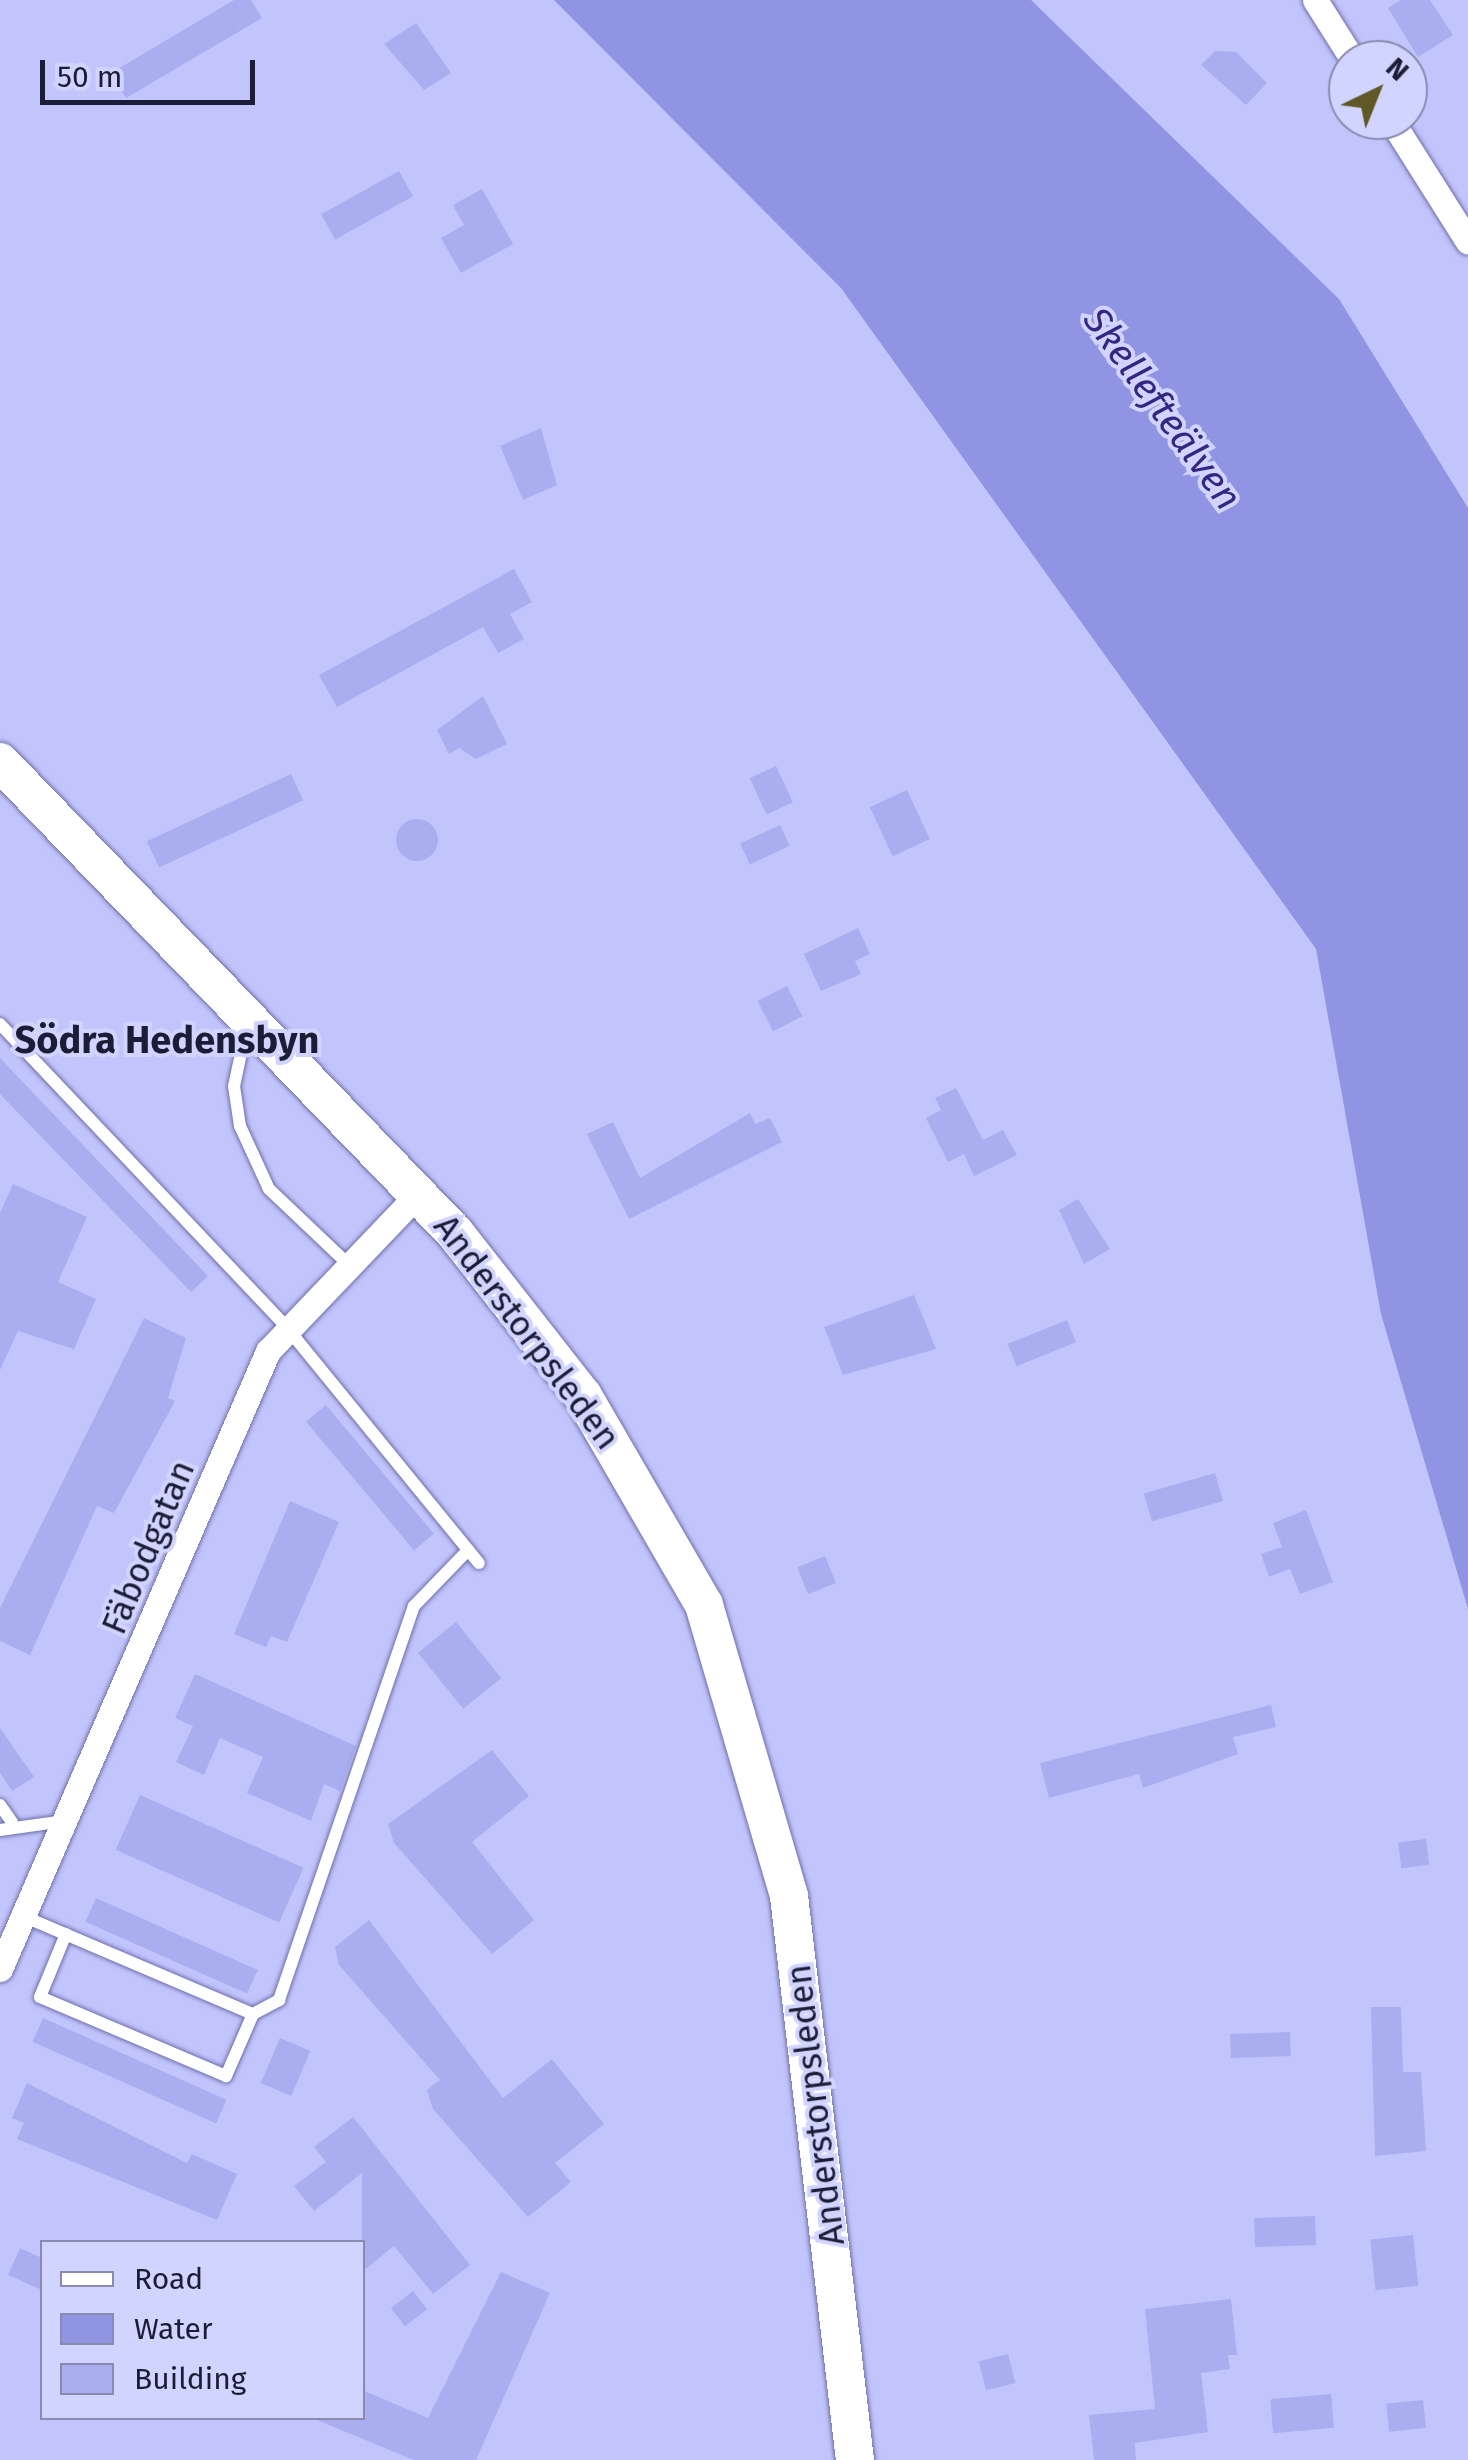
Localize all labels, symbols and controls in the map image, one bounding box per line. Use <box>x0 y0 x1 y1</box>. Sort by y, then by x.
scale bar <box>45 40 260 102</box>
north arrow <box>1328 40 1428 140</box>
text: N <box>1379 51 1415 88</box>
text: 50 m <box>57 59 122 95</box>
water label: Skellefteälven <box>1073 299 1251 519</box>
district label: Södra Hedensbyn <box>15 1018 319 1064</box>
street label: Anderstorpsleden <box>425 1206 629 1458</box>
street label: Fäbodgatan <box>93 1454 203 1640</box>
street label: Anderstorpsleden <box>777 1962 853 2248</box>
legend <box>40 2240 365 2420</box>
text: Road <box>134 2261 203 2297</box>
text: Water <box>134 2311 213 2347</box>
text: Building <box>134 2361 246 2397</box>

